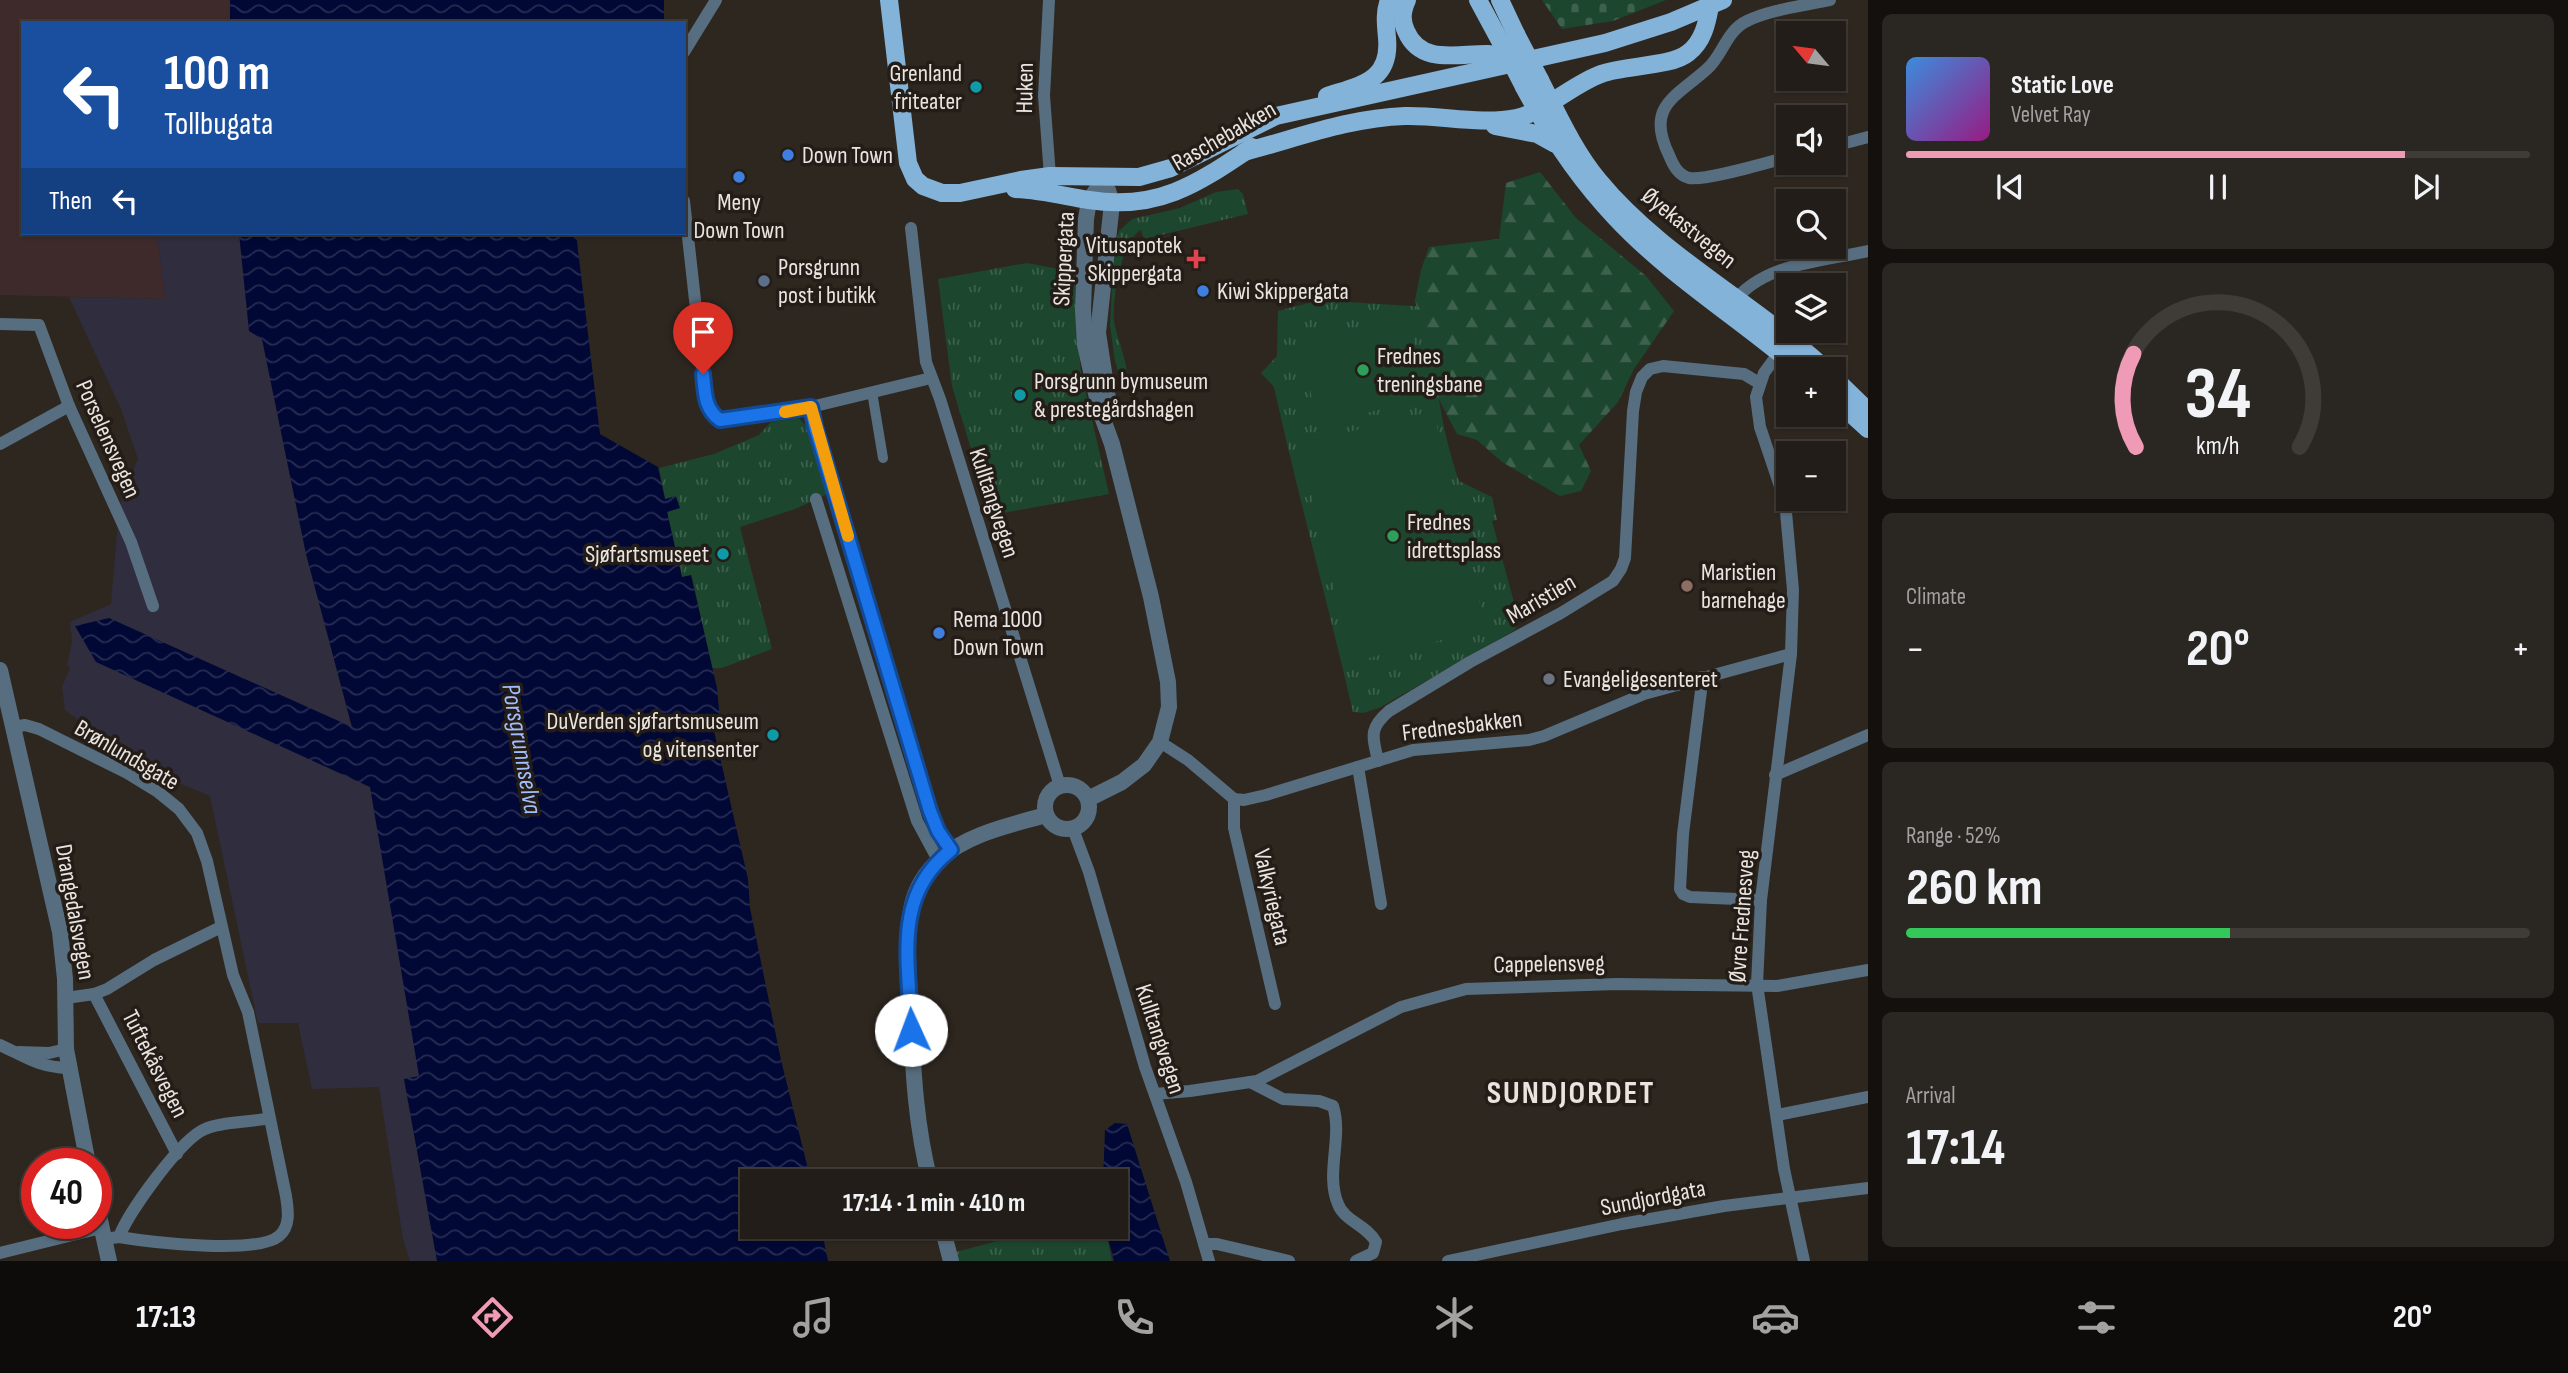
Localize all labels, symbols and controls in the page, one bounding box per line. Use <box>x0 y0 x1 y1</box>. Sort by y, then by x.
north arrow <box>1776 21 1846 91</box>
map controls <box>1776 21 1846 511</box>
text: 100 m <box>164 45 270 104</box>
icon: left <box>49 49 140 140</box>
place label: Grenland friteater <box>890 59 962 116</box>
street label: Huken <box>1010 62 1040 114</box>
text: Static Love <box>2011 70 2114 101</box>
marker: Grenland friteater <box>968 79 984 95</box>
street label: Raschebakken <box>1167 95 1281 177</box>
text: Velvet Ray <box>2011 101 2091 129</box>
text: Tollbugata <box>164 105 273 144</box>
button: sound <box>1776 105 1846 175</box>
place label: Down Town <box>802 141 893 170</box>
marker: Down Town <box>780 147 796 163</box>
icon: previous <box>1991 168 2029 206</box>
icon: pause <box>2199 168 2237 206</box>
icon: next <box>2407 168 2445 206</box>
marker: Meny Down Town <box>731 169 747 185</box>
street label: Øyekastvegen <box>1636 181 1742 275</box>
icon: left <box>106 182 144 220</box>
text: Then <box>49 186 92 217</box>
place label: Meny Down Town <box>694 188 784 245</box>
button: search <box>1776 189 1846 259</box>
street label: Skippergata <box>1047 211 1081 307</box>
place label: Vitusapotek Skippergata <box>1086 231 1182 288</box>
marker: Vitusapotek Skippergata <box>1188 251 1204 267</box>
place label: Porsgrunn post i butikk <box>778 253 876 310</box>
marker: Porsgrunn post i butikk <box>756 273 772 289</box>
button: layers <box>1776 273 1846 343</box>
place label: Kiwi Skippergata <box>1217 277 1349 306</box>
marker: Kiwi Skippergata <box>1195 283 1211 299</box>
pin <box>673 302 733 374</box>
icon: arrive <box>684 313 722 351</box>
place label: Frednes treningsbane <box>1377 342 1483 399</box>
text: 34 <box>2185 352 2251 440</box>
button: + <box>1776 357 1846 427</box>
marker: Frednes treningsbane <box>1355 362 1371 378</box>
place label: Porsgrunn bymuseum & prestegårdshagen <box>1034 367 1208 424</box>
street label: Porselensvegen <box>69 376 147 502</box>
marker: Porsgrunn bymuseum & prestegårdshagen <box>1012 387 1028 403</box>
text: km/h <box>2196 431 2240 462</box>
button: − <box>1776 441 1846 511</box>
street label: Kulltangvegen <box>963 445 1025 561</box>
place label: Frednes idrettsplass <box>1407 508 1501 565</box>
marker: Frednes idrettsplass <box>1385 528 1401 544</box>
place label: Sjøfartsmuseet <box>585 540 709 569</box>
marker: Sjøfartsmuseet <box>715 546 731 562</box>
place label: Maristien barnehage <box>1701 558 1786 615</box>
street label: Maristien <box>1501 568 1581 630</box>
marker: Maristien barnehage <box>1679 578 1695 594</box>
text: Climate <box>1906 583 1966 611</box>
place label: Rema 1000 Down Town <box>953 605 1044 662</box>
text: 20° <box>2186 618 2250 681</box>
marker: Rema 1000 Down Town <box>931 625 947 641</box>
text: − <box>1906 627 1925 672</box>
text: + <box>2511 627 2530 672</box>
place label: Evangeligesenteret <box>1563 665 1718 694</box>
marker: Evangeligesenteret <box>1541 671 1557 687</box>
water label: Porsgrunnselva <box>494 681 548 817</box>
street label: Frednesbakken <box>1400 704 1524 748</box>
place label: DuVerden sjøfartsmuseum og vitensenter <box>546 707 759 764</box>
street label: Brønlundsgate <box>70 713 184 797</box>
marker: DuVerden sjøfartsmuseum og vitensenter <box>765 727 781 743</box>
text: Range · 52% <box>1906 822 2001 850</box>
street label: Drangedalsvegen <box>49 842 101 982</box>
street label: Valkyriegata <box>1247 846 1297 948</box>
street label: Øvre Frednesveg <box>1723 849 1761 983</box>
text: 260 km <box>1906 857 2043 920</box>
street label: Cappelensveg <box>1493 949 1605 979</box>
street label: Kulltangvegen <box>1129 981 1191 1097</box>
position arrow <box>874 993 948 1067</box>
street label: Tuftekåsvegen <box>116 1005 194 1123</box>
district label: SUNDJORDET <box>1487 1074 1655 1113</box>
text: Arrival <box>1906 1082 1955 1110</box>
text: 17:14 <box>1906 1117 2005 1180</box>
speed limit sign: 40 <box>21 1148 112 1239</box>
street label: Sundjordgata <box>1598 1174 1708 1222</box>
text: 17:14 · 1 min · 410 m <box>843 1188 1025 1219</box>
icon: directions <box>468 1293 517 1342</box>
icon: music <box>789 1293 838 1342</box>
icon: phone <box>1110 1293 1159 1342</box>
icon: climate <box>1430 1293 1479 1342</box>
icon: car <box>1751 1293 1800 1342</box>
icon: filters <box>2072 1293 2121 1342</box>
text: 17:13 <box>136 1298 196 1337</box>
text: 20° <box>2393 1298 2432 1337</box>

